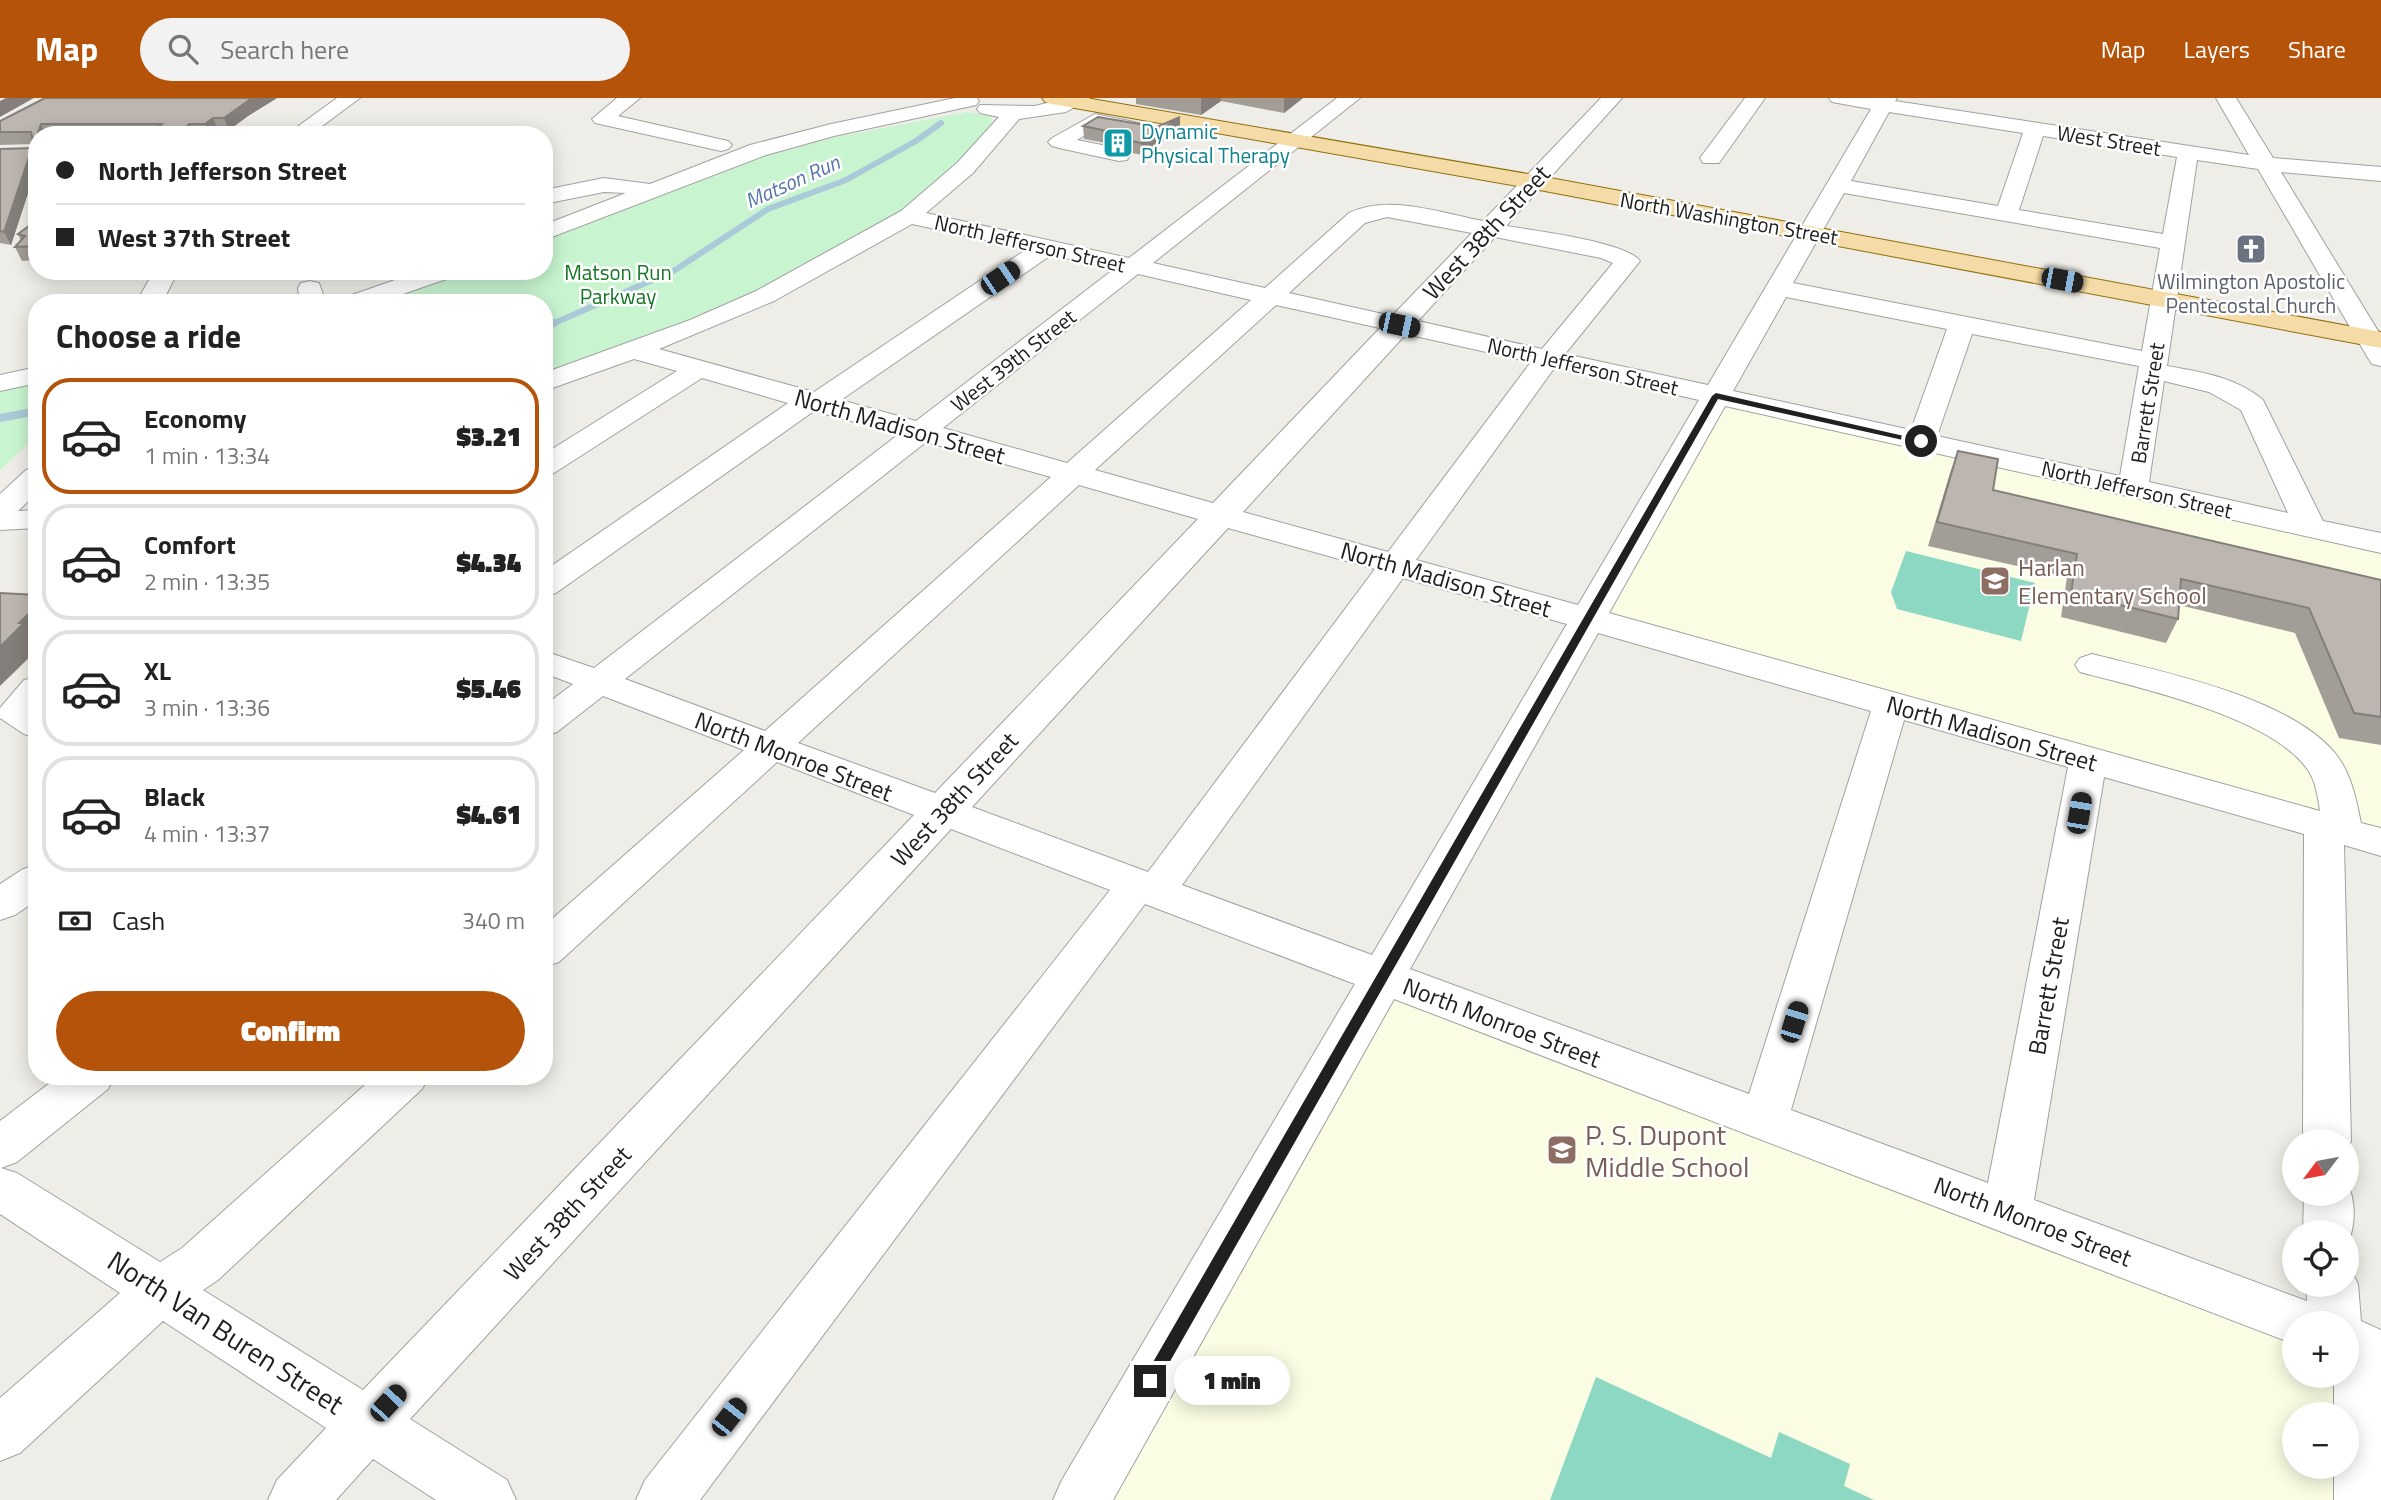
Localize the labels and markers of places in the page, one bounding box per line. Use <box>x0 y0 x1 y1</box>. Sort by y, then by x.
place label: Dynamic Physical Therapy <box>1141 115 1290 171</box>
building icon: Dynamic Physical Therapy <box>1101 126 1135 160</box>
church icon: Wilmington Apostolic Pentecostal Church <box>2234 232 2268 266</box>
place label: Wilmington Apostolic Pentecostal Church <box>2157 265 2345 321</box>
place label: Harlan Elementary School <box>2018 549 2207 613</box>
school or university icon: Harlan Elementary School <box>1978 564 2012 598</box>
place label: P. S. Dupont Middle School <box>1585 1113 1750 1188</box>
school or university icon: P. S. Dupont Middle School <box>1545 1133 1579 1167</box>

